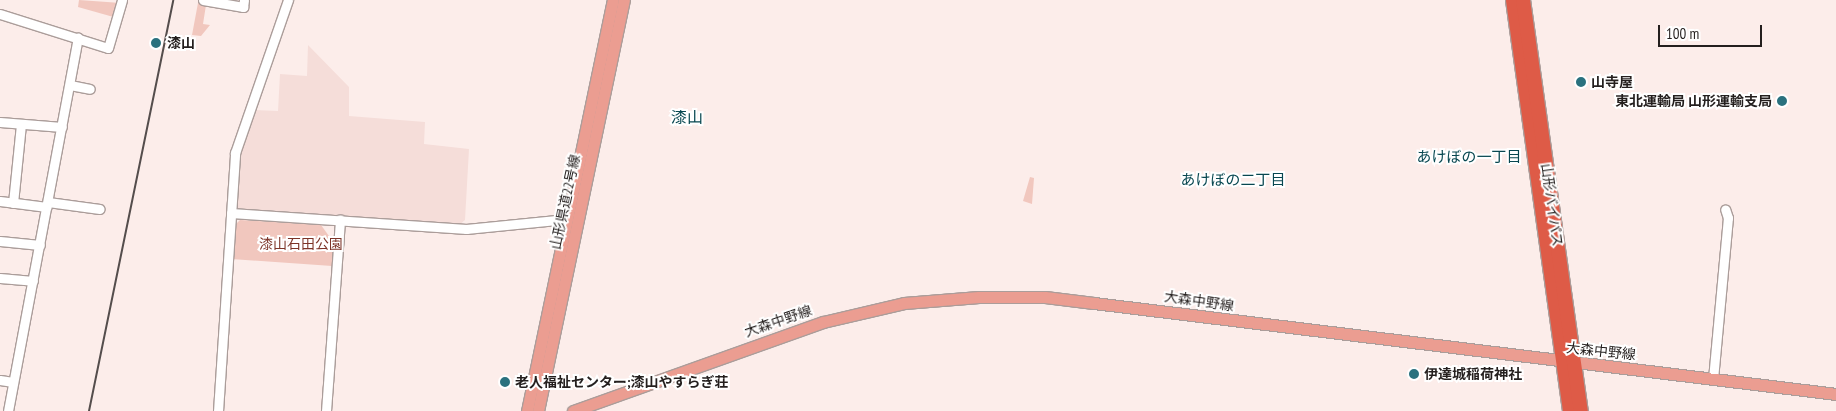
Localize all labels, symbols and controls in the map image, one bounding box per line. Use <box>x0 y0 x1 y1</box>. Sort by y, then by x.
scale bar <box>1661 15 1765 47</box>
text: 100 m <box>1666 24 1699 43</box>
place label: 漆山 <box>167 35 195 51</box>
marker: 漆山 <box>149 36 163 50</box>
place label: 山寺屋 <box>1591 74 1633 90</box>
marker: 山寺屋 <box>1575 76 1587 88</box>
place label: 東北運輸局 山形運輸支局 <box>1615 93 1772 109</box>
marker: 東北運輸局 山形運輸支局 <box>1776 95 1788 107</box>
district label: 漆山 <box>671 107 703 127</box>
district label: あけぼの一丁目 <box>1417 148 1521 166</box>
street label: 山形県道22号線 <box>547 153 583 251</box>
street label: 山形バイパス <box>1538 162 1566 248</box>
district label: あけぼの二丁目 <box>1181 171 1285 189</box>
park label: 漆山石田公園 <box>259 236 343 252</box>
street label: 大森中野線 <box>1163 288 1235 314</box>
street label: 大森中野線 <box>742 302 814 340</box>
street label: 大森中野線 <box>1565 339 1637 363</box>
place label: 伊達城稲荷神社 <box>1424 366 1522 382</box>
marker: 伊達城稲荷神社 <box>1408 368 1420 380</box>
place label: 老人福祉センター;漆山やすらぎ荘 <box>515 374 729 390</box>
marker: 老人福祉センター;漆山やすらぎ荘 <box>499 376 511 388</box>

